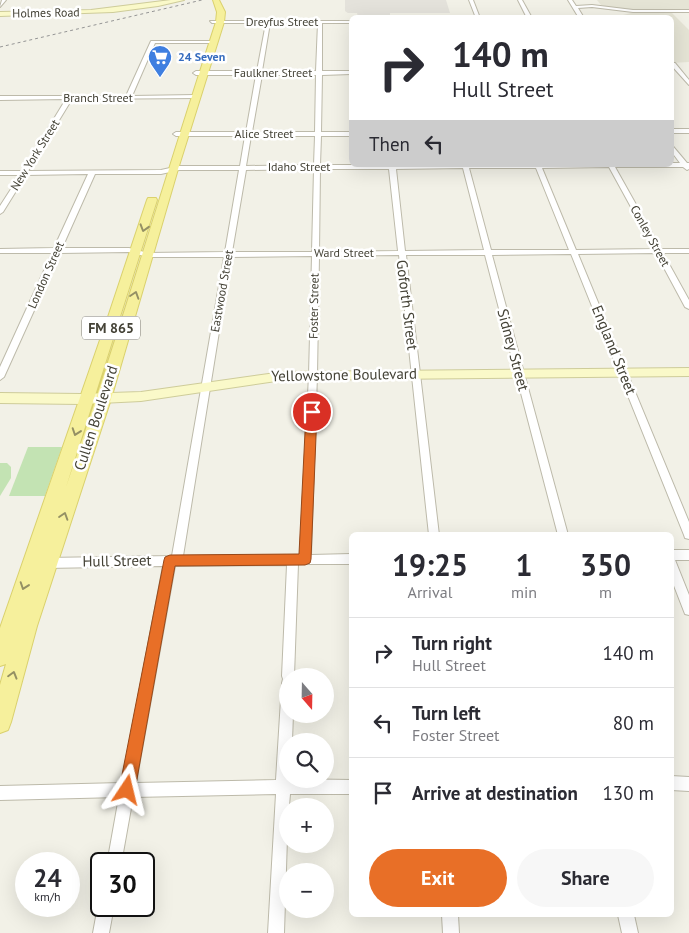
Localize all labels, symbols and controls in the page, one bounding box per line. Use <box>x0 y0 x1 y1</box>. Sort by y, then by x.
street label: Holmes Road <box>12 4 80 21</box>
street label: Dreyfus Street <box>246 14 318 29</box>
text: 140 m <box>452 31 549 77</box>
icon: right <box>369 35 434 100</box>
supermarket icon: 24 Seven <box>147 44 173 78</box>
place label: 24 Seven <box>178 49 225 64</box>
street label: Faulkner Street <box>234 65 312 80</box>
text: Hull Street <box>452 75 554 103</box>
street label: Branch Street <box>63 90 133 105</box>
street label: New York Street <box>7 116 62 193</box>
street label: Alice Street <box>235 126 293 141</box>
icon: left <box>420 130 448 158</box>
text: Then <box>369 132 410 156</box>
street label: Idaho Street <box>268 159 330 174</box>
street label: Conley Street <box>627 202 673 269</box>
one-way arrow <box>139 223 149 232</box>
street label: London Street <box>24 239 67 311</box>
street label: Ward Street <box>314 245 374 260</box>
street label: Eastwood Street <box>207 249 236 333</box>
street label: Goforth Street <box>393 259 422 351</box>
street label: Foster Street <box>305 273 322 339</box>
one-way arrow <box>129 291 139 300</box>
street label: England Street <box>588 302 641 397</box>
street label: Sidney Street <box>493 307 534 393</box>
road number: FM 865 <box>82 316 140 339</box>
street label: Cullen Boulevard <box>70 363 121 473</box>
street label: Yellowstone Boulevard <box>271 364 417 385</box>
pin <box>291 391 333 433</box>
icon: arrive <box>298 398 326 426</box>
one-way arrow <box>72 427 82 436</box>
one-way arrow <box>58 513 68 521</box>
text: 19:25 <box>392 545 468 584</box>
text: 1 <box>516 545 533 584</box>
text: 350 <box>580 545 631 584</box>
street label: Hull Street <box>82 550 152 571</box>
one-way arrow <box>20 581 30 590</box>
text: Arrival <box>408 582 452 602</box>
text: min <box>511 582 537 602</box>
text: m <box>599 582 612 602</box>
text: Turn right <box>412 631 492 655</box>
icon: right <box>369 639 397 667</box>
text: 140 m <box>602 641 654 665</box>
text: Hull Street <box>412 655 486 675</box>
north arrow <box>279 668 334 722</box>
map controls <box>279 668 334 918</box>
one-way arrow <box>8 671 18 679</box>
text: Turn left <box>412 701 481 725</box>
icon: left <box>369 709 397 737</box>
text: 80 m <box>613 711 654 735</box>
text: Foster Street <box>412 725 500 745</box>
button: search <box>279 733 334 788</box>
position arrow <box>100 763 152 815</box>
icon: arrive <box>369 779 397 807</box>
text: Arrive at destination <box>412 781 578 805</box>
text: 130 m <box>602 781 654 805</box>
button: + <box>279 798 334 853</box>
button: Exit <box>369 849 507 907</box>
button: Share <box>517 849 654 907</box>
speed limit sign: 30 <box>90 852 155 917</box>
text: 24 <box>33 862 62 894</box>
button: − <box>279 863 334 918</box>
text: km/h <box>34 889 61 904</box>

